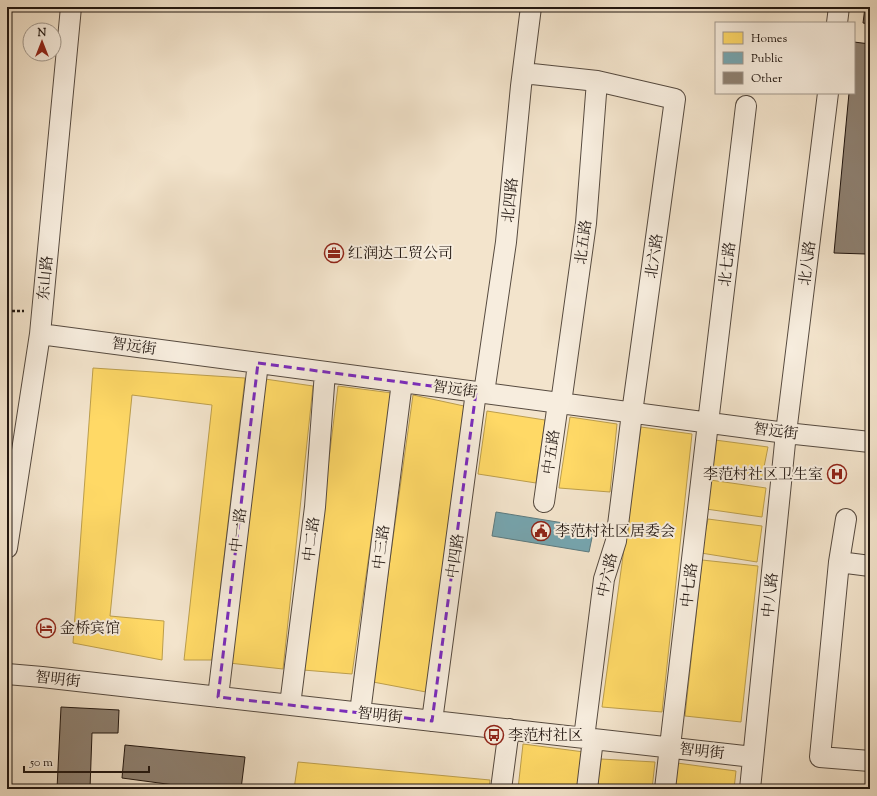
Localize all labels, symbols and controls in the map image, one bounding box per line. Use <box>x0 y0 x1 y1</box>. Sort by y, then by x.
north arrow <box>22 22 62 62</box>
legend <box>715 22 855 94</box>
text: N <box>37 25 47 41</box>
text: Homes <box>751 30 787 48</box>
text: Public <box>751 50 784 68</box>
text: Other <box>751 70 783 88</box>
street label: 北四路 <box>499 177 524 224</box>
street label: 北五路 <box>571 219 598 266</box>
street label: 北六路 <box>642 232 669 280</box>
street label: 北八路 <box>795 240 822 287</box>
street label: 北七路 <box>715 241 742 288</box>
office icon: 红润达工贸公司 <box>323 242 345 264</box>
place label: 红润达工贸公司 <box>348 244 453 265</box>
street label: 东山路 <box>34 255 59 301</box>
street label: 智远街 <box>110 334 158 361</box>
street label: 智远街 <box>431 377 479 404</box>
street label: 智远街 <box>752 419 799 446</box>
street label: 中五路 <box>539 428 566 476</box>
hospital icon: 李范村社区卫生室 <box>826 463 848 485</box>
place label: 李范村社区卫生室 <box>703 465 823 486</box>
street label: 中一路 <box>226 507 253 554</box>
street label: 中二路 <box>299 516 326 563</box>
public building icon: 李范村社区居委会 <box>530 520 552 542</box>
place label: 李范村社区居委会 <box>555 522 675 543</box>
street label: 中三路 <box>369 524 396 571</box>
street label: 中四路 <box>443 532 470 580</box>
street label: 中六路 <box>593 551 624 600</box>
street label: 中七路 <box>677 562 704 609</box>
street label: 中八路 <box>759 572 784 619</box>
hotel icon: 金桥宾馆 <box>35 617 57 639</box>
place label: 金桥宾馆 <box>60 619 120 640</box>
street label: 智明街 <box>34 668 81 693</box>
street label: 智明街 <box>356 704 403 729</box>
bus stop icon: 李范村社区 <box>483 724 505 746</box>
place label: 李范村社区 <box>508 726 583 747</box>
street label: 智明街 <box>678 740 725 765</box>
scale bar <box>24 748 149 774</box>
text: 50 m <box>29 754 53 772</box>

